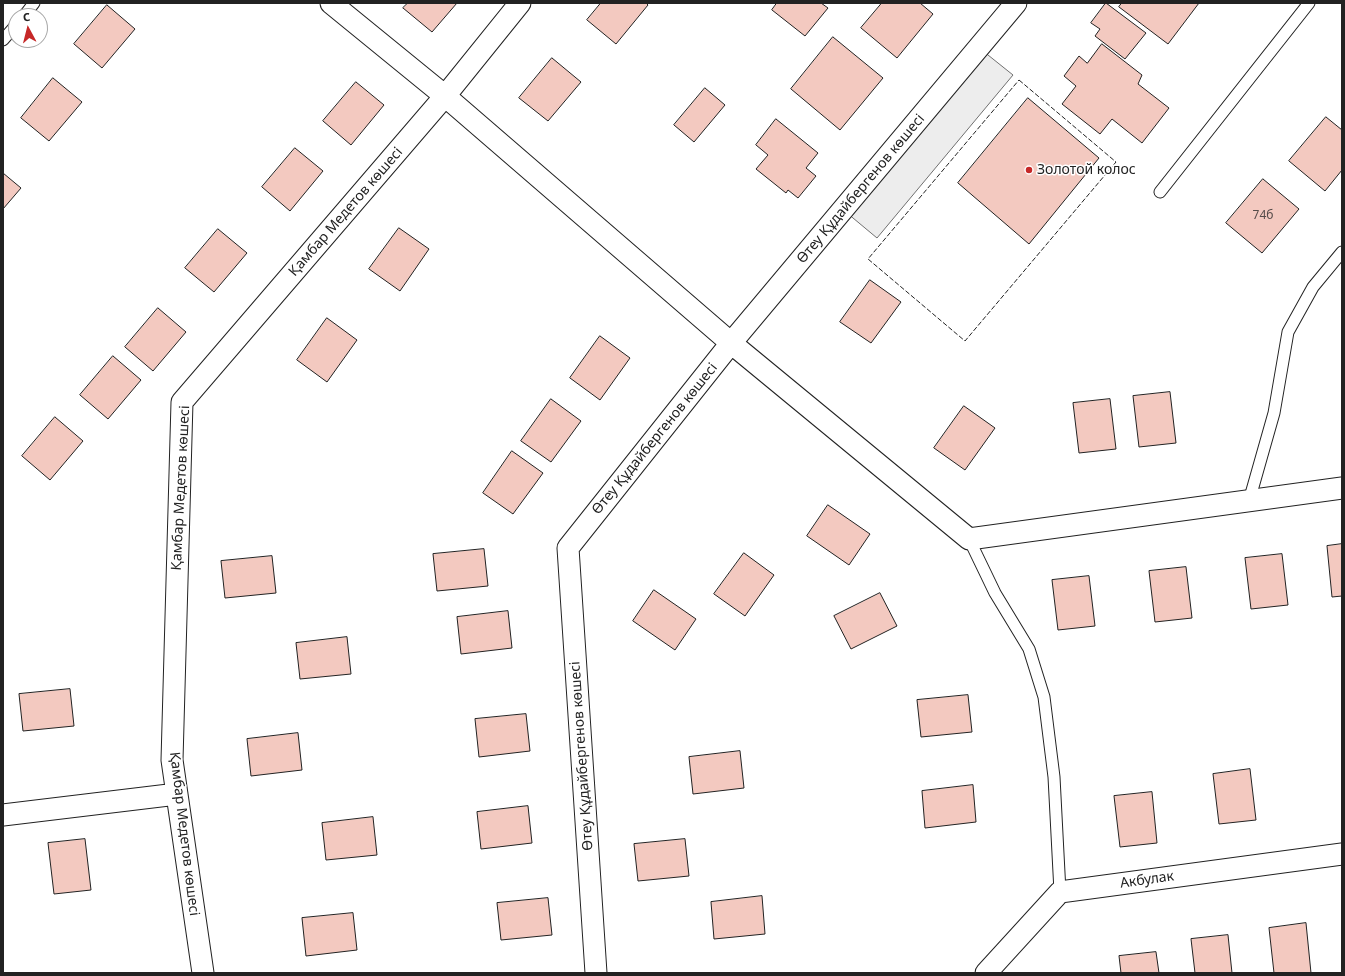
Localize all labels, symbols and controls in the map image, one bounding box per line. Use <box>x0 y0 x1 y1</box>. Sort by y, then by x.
north arrow <box>8 8 48 48</box>
text: С <box>22 9 31 24</box>
street label: Өтеу Құдайбергенов көшесі <box>794 111 928 267</box>
street label: Қамбар Медетов көшесі <box>285 144 407 280</box>
place label: Золотой колос <box>1037 162 1136 178</box>
marker: Золотой колос <box>1024 165 1034 175</box>
house number: 74б <box>1253 209 1273 223</box>
street label: Өтеу Құдайбергенов көшесі <box>589 360 721 518</box>
street label: Қамбар Медетов көшесі <box>168 405 194 571</box>
street label: Өтеу Құдайбергенов көшесі <box>567 661 597 851</box>
street label: Қамбар Медетов көшесі <box>166 751 202 917</box>
street label: Акбулак <box>1119 868 1175 892</box>

